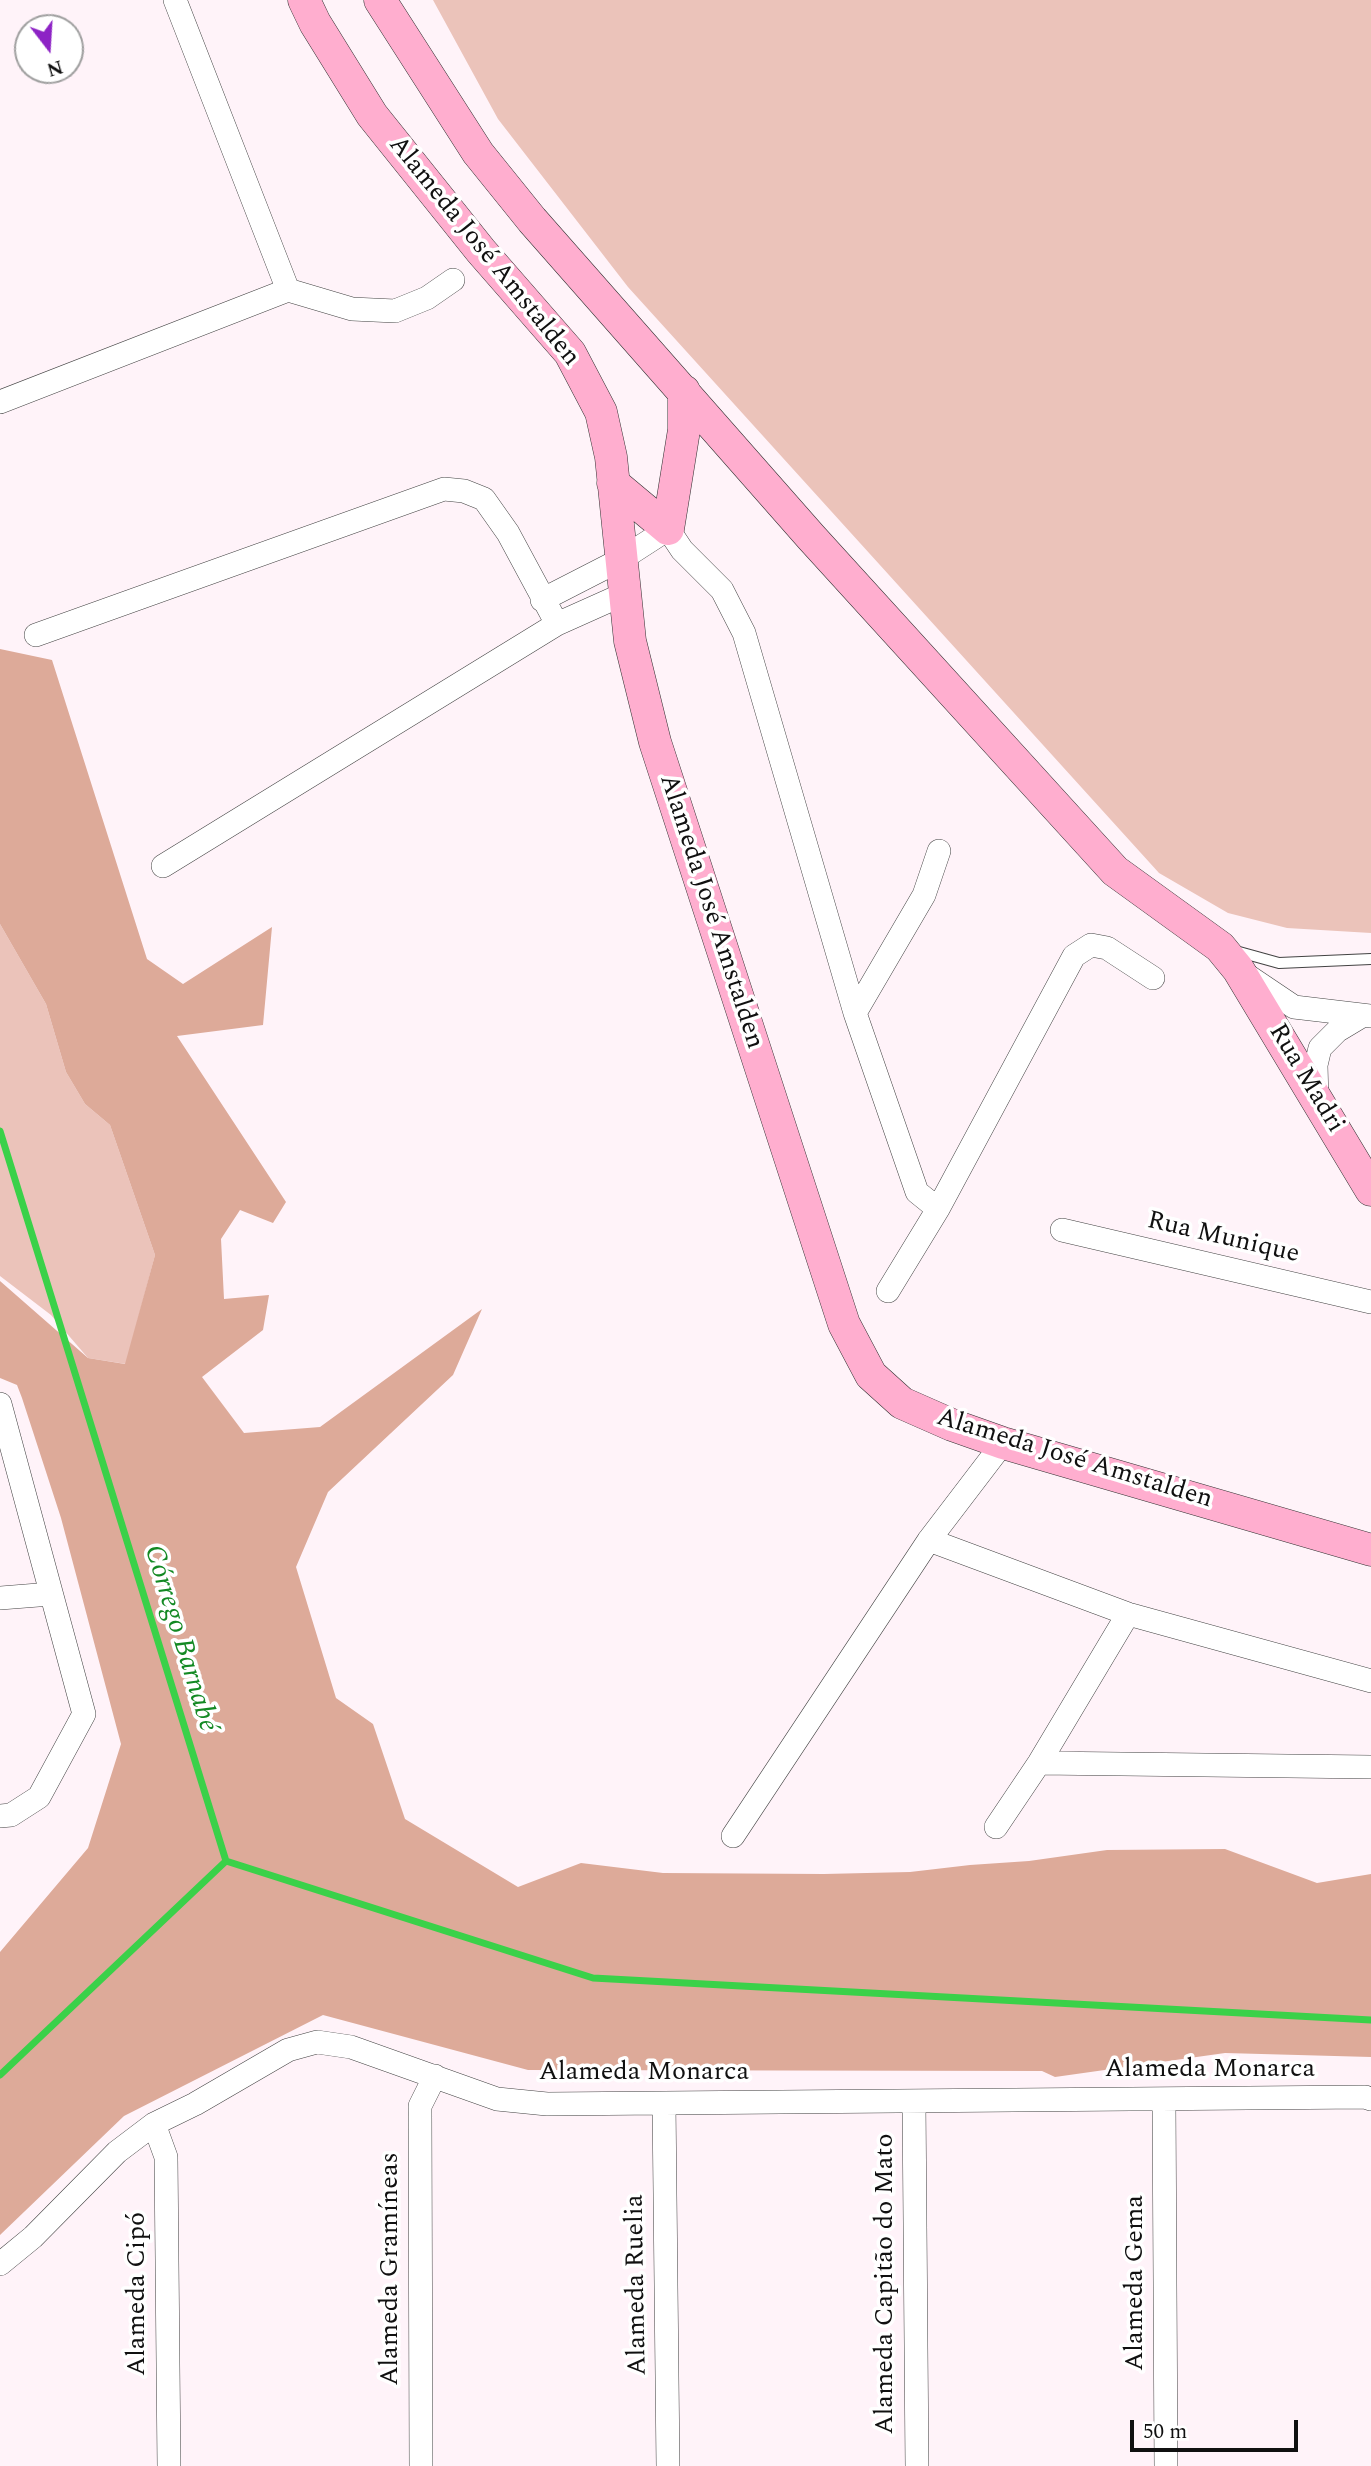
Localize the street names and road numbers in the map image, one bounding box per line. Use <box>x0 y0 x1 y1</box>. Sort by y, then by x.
street label: Alameda José Amstalden <box>381 131 585 373</box>
street label: Alameda José Amstalden <box>651 771 769 1053</box>
street label: Rua Madri <box>1260 1019 1350 1139</box>
street label: Rua Munique <box>1144 1206 1302 1272</box>
street label: Alameda José Amstalden <box>932 1403 1216 1517</box>
street label: Alameda Monarca <box>1105 2055 1315 2087</box>
street label: Alameda Monarca <box>539 2058 749 2090</box>
street label: Alameda Capitão do Mato <box>871 2133 903 2435</box>
street label: Alameda Gramíneas <box>376 2152 408 2386</box>
street label: Alameda Ruelia <box>621 2194 655 2376</box>
street label: Alameda Gema <box>1121 2195 1153 2371</box>
street label: Alameda Cipó <box>123 2212 155 2376</box>

